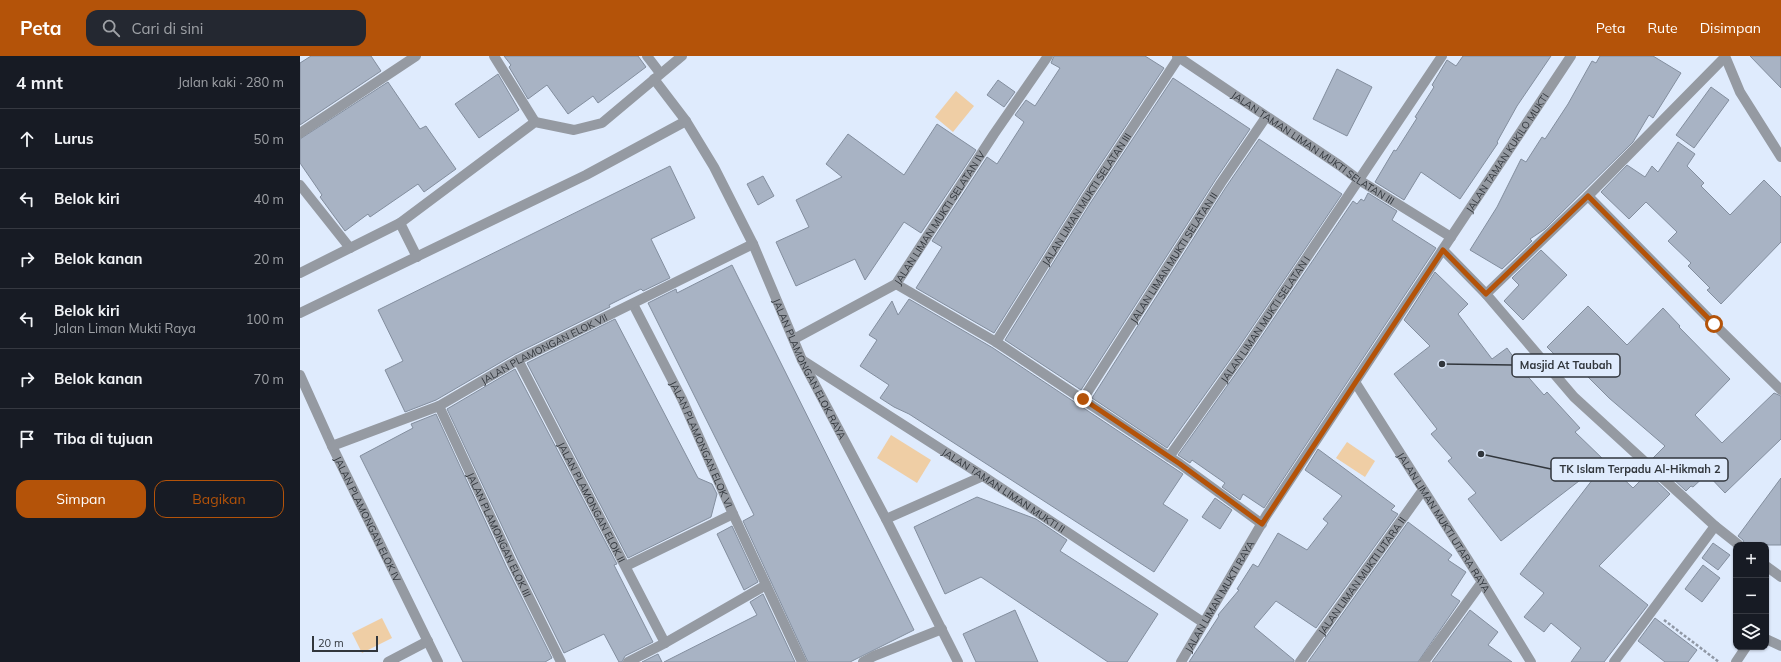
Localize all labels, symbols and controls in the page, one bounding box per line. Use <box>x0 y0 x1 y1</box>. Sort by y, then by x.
search box <box>86 10 366 46</box>
text: Peta <box>20 16 62 40</box>
icon: search <box>100 17 122 39</box>
text: Cari di sini <box>132 19 203 38</box>
text: Peta <box>1596 19 1625 37</box>
text: Rute <box>1647 19 1678 37</box>
text: Disimpan <box>1700 19 1761 37</box>
text: 4 mnt <box>16 72 63 93</box>
text: Jalan kaki · 280 m <box>178 74 284 90</box>
street label: JALAN TAMAN LIMAN MUKTI SELATAN III <box>1229 88 1397 207</box>
street label: JALAN TAMAN KUKILO MUKTI <box>1463 91 1552 215</box>
icon: ahead <box>16 128 38 150</box>
text: Lurus <box>54 129 94 148</box>
text: 50 m <box>254 131 284 147</box>
street label: JALAN LIMAN MUKTI SELATAN III <box>1039 131 1134 268</box>
street label: JALAN LIMAN MUKTI SELATAN IV <box>891 149 988 287</box>
icon: left <box>16 188 38 210</box>
text: Belok kiri <box>54 189 120 208</box>
street label: JALAN LIMAN MUKTI SELATAN II <box>1127 190 1220 325</box>
text: 40 m <box>254 191 284 207</box>
icon: right <box>16 248 38 270</box>
text: Belok kanan <box>54 249 143 268</box>
text: 20 m <box>254 251 284 267</box>
street label: JALAN LIMAN MUKTI SELATAN I <box>1218 254 1313 385</box>
street label: JALAN PLAMONGAN ELOK RAYA <box>770 296 849 442</box>
text: Belok kiri <box>54 301 120 320</box>
icon: left <box>16 308 38 330</box>
text: 100 m <box>246 311 284 327</box>
street label: JALAN PLAMONGAN ELOK VII <box>479 311 610 387</box>
route start <box>1705 315 1723 333</box>
text: Jalan Liman Mukti Raya <box>54 320 196 336</box>
callout: Masjid At Taubah <box>1512 354 1620 377</box>
text: Masjid At Taubah <box>1520 358 1612 372</box>
icon: right <box>16 368 38 390</box>
text: Belok kanan <box>54 369 143 388</box>
text: 70 m <box>254 371 284 387</box>
street label: JALAN PLAMONGAN ELOK VI <box>667 378 735 510</box>
route end <box>1074 390 1092 408</box>
icon: arrive <box>16 428 38 450</box>
text: Tiba di tujuan <box>54 429 153 448</box>
street label: JALAN PLAMONGAN ELOK II <box>555 440 628 565</box>
street label: JALAN TAMAN LIMAN MUKTI II <box>939 445 1067 536</box>
street label: JALAN LIMAN MUKTI UTARA RAYA <box>1394 450 1493 596</box>
street label: JALAN PLAMONGAN ELOK IV <box>331 454 404 584</box>
callout: TK Islam Terpadu Al-Hikmah 2 <box>1551 458 1728 481</box>
text: TK Islam Terpadu Al-Hikmah 2 <box>1559 462 1721 476</box>
street label: JALAN PLAMONGAN ELOK III <box>464 470 534 599</box>
button: Simpan <box>16 480 146 518</box>
button: Bagikan <box>154 480 284 518</box>
street label: JALAN LIMAN MUKTI UTARA II <box>1315 514 1409 638</box>
street label: JALAN LIMAN MUKTI RAYA <box>1182 538 1258 655</box>
map controls <box>1733 542 1769 650</box>
button: + <box>1733 542 1769 578</box>
button: − <box>1733 578 1769 614</box>
button: layers <box>1733 614 1769 650</box>
scale bar <box>312 634 378 653</box>
text: 20 m <box>318 636 344 650</box>

